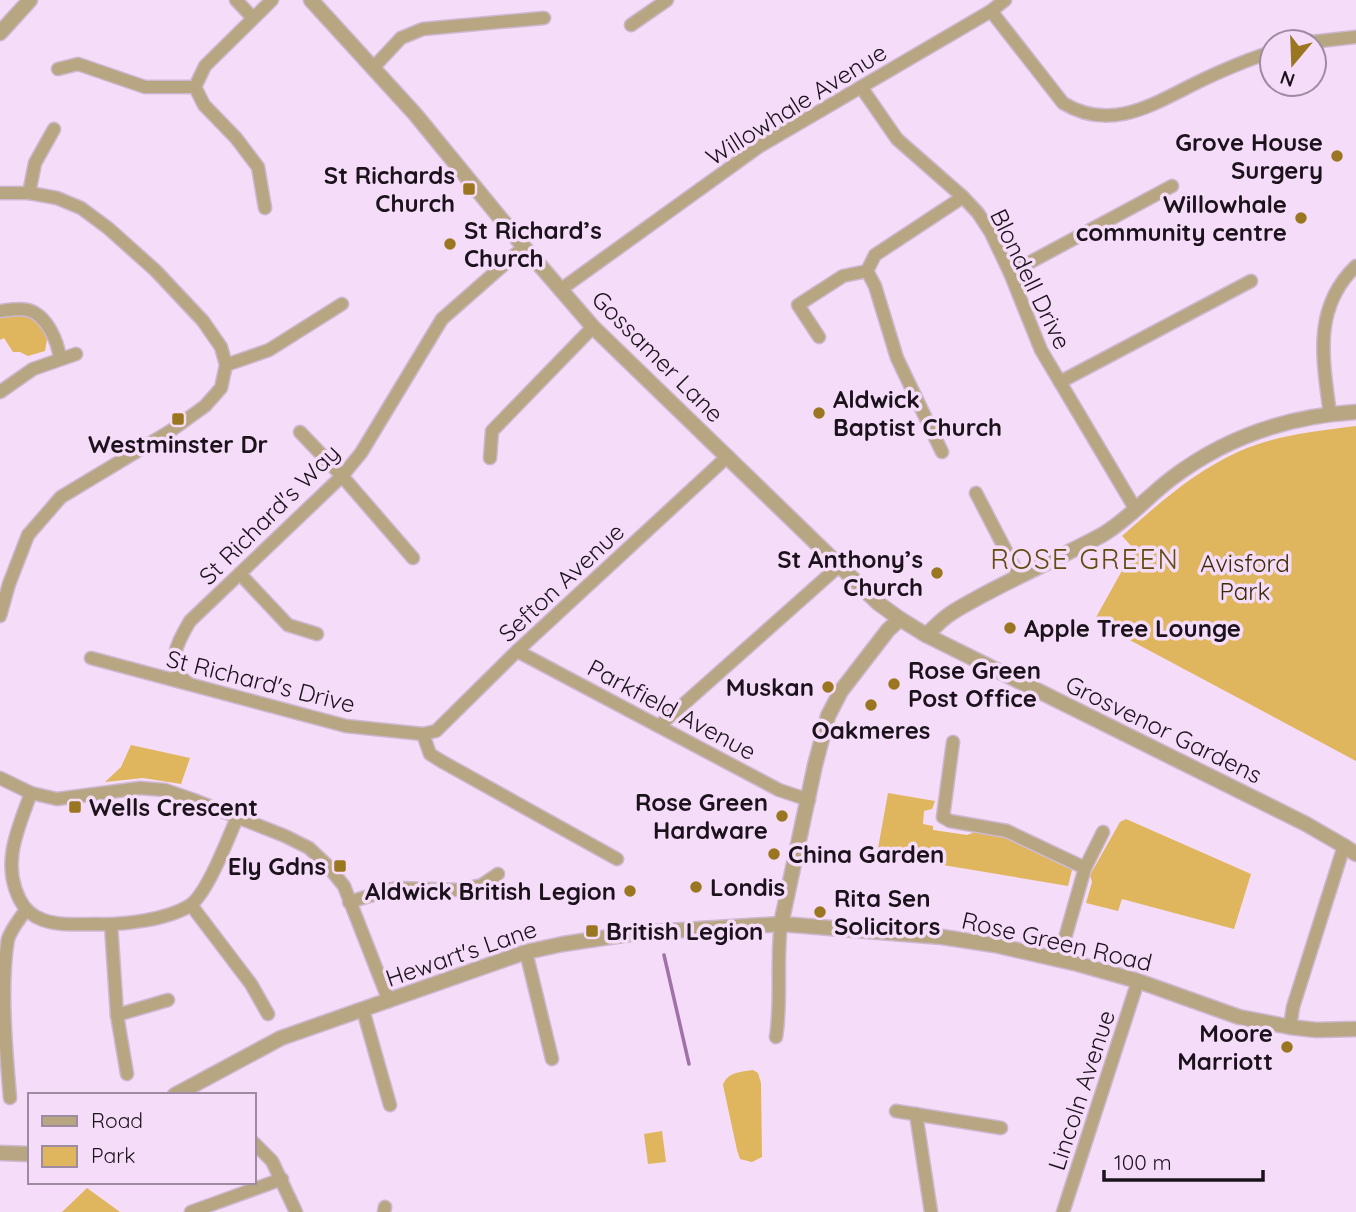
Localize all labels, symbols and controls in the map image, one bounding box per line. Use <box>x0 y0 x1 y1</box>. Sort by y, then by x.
north arrow <box>1258 28 1328 98</box>
street label: Willowhale Avenue <box>700 36 892 172</box>
text: N <box>1277 65 1298 93</box>
place label: Grove House Surgery <box>1175 127 1323 185</box>
marker: Grove House Surgery <box>1329 148 1345 164</box>
place label: St Richards Church <box>324 160 455 218</box>
marker: St Richards Church <box>461 181 477 197</box>
place label: Willowhale community centre <box>1076 189 1287 247</box>
street label: Blondell Drive <box>984 204 1078 354</box>
marker: Willowhale community centre <box>1293 210 1309 226</box>
place label: St Richard’s Church <box>464 215 602 273</box>
marker: St Richard’s Church <box>442 236 458 252</box>
street label: Gossamer Lane <box>586 284 730 428</box>
place label: Aldwick Baptist Church <box>833 384 1002 442</box>
marker: Aldwick Baptist Church <box>811 405 827 421</box>
marker: Westminster Dr <box>170 411 186 427</box>
place label: Westminster Dr <box>88 429 268 459</box>
street label: St Richard's Way <box>192 437 346 591</box>
street label: Sefton Avenue <box>492 516 630 648</box>
district label: ROSE GREEN <box>990 541 1180 576</box>
place label: St Anthony’s Church <box>777 544 923 602</box>
park label: Avisford Park <box>1200 548 1290 606</box>
marker: St Anthony’s Church <box>929 565 945 581</box>
place label: Apple Tree Lounge <box>1024 613 1241 643</box>
marker: Apple Tree Lounge <box>1002 620 1018 636</box>
street label: St Richard's Drive <box>164 643 358 719</box>
street label: Parkfield Avenue <box>583 652 761 766</box>
place label: Rose Green Post Office <box>908 655 1041 713</box>
street label: Grosvenor Gardens <box>1061 668 1267 790</box>
place label: Muskan <box>726 672 814 702</box>
marker: Rose Green Post Office <box>886 676 902 692</box>
marker: Muskan <box>820 679 836 695</box>
marker: Oakmeres <box>863 697 879 713</box>
place label: Oakmeres <box>812 715 930 745</box>
place label: Rose Green Hardware <box>635 787 768 845</box>
place label: Wells Crescent <box>89 792 258 822</box>
marker: Wells Crescent <box>67 799 83 815</box>
marker: Rose Green Hardware <box>774 808 790 824</box>
place label: China Garden <box>788 839 944 869</box>
marker: China Garden <box>766 846 782 862</box>
place label: Ely Gdns <box>228 851 326 881</box>
marker: Ely Gdns <box>332 858 348 874</box>
place label: Londis <box>710 872 785 902</box>
place label: Aldwick British Legion <box>365 876 616 906</box>
marker: Londis <box>688 879 704 895</box>
marker: Aldwick British Legion <box>622 883 638 899</box>
place label: Rita Sen Solicitors <box>834 883 940 941</box>
marker: Rita Sen Solicitors <box>812 904 828 920</box>
street label: Rose Green Road <box>959 905 1155 977</box>
street label: Hewart's Lane <box>381 913 541 993</box>
place label: British Legion <box>606 916 763 946</box>
marker: British Legion <box>584 923 600 939</box>
street label: Lincoln Avenue <box>1041 1006 1121 1174</box>
place label: Moore Marriott <box>1177 1018 1273 1076</box>
marker: Moore Marriott <box>1279 1039 1295 1055</box>
legend <box>28 1093 256 1184</box>
text: Road <box>91 1107 143 1133</box>
scale bar <box>1104 1138 1263 1182</box>
text: Park <box>91 1142 135 1168</box>
text: 100 m <box>1114 1149 1172 1175</box>

